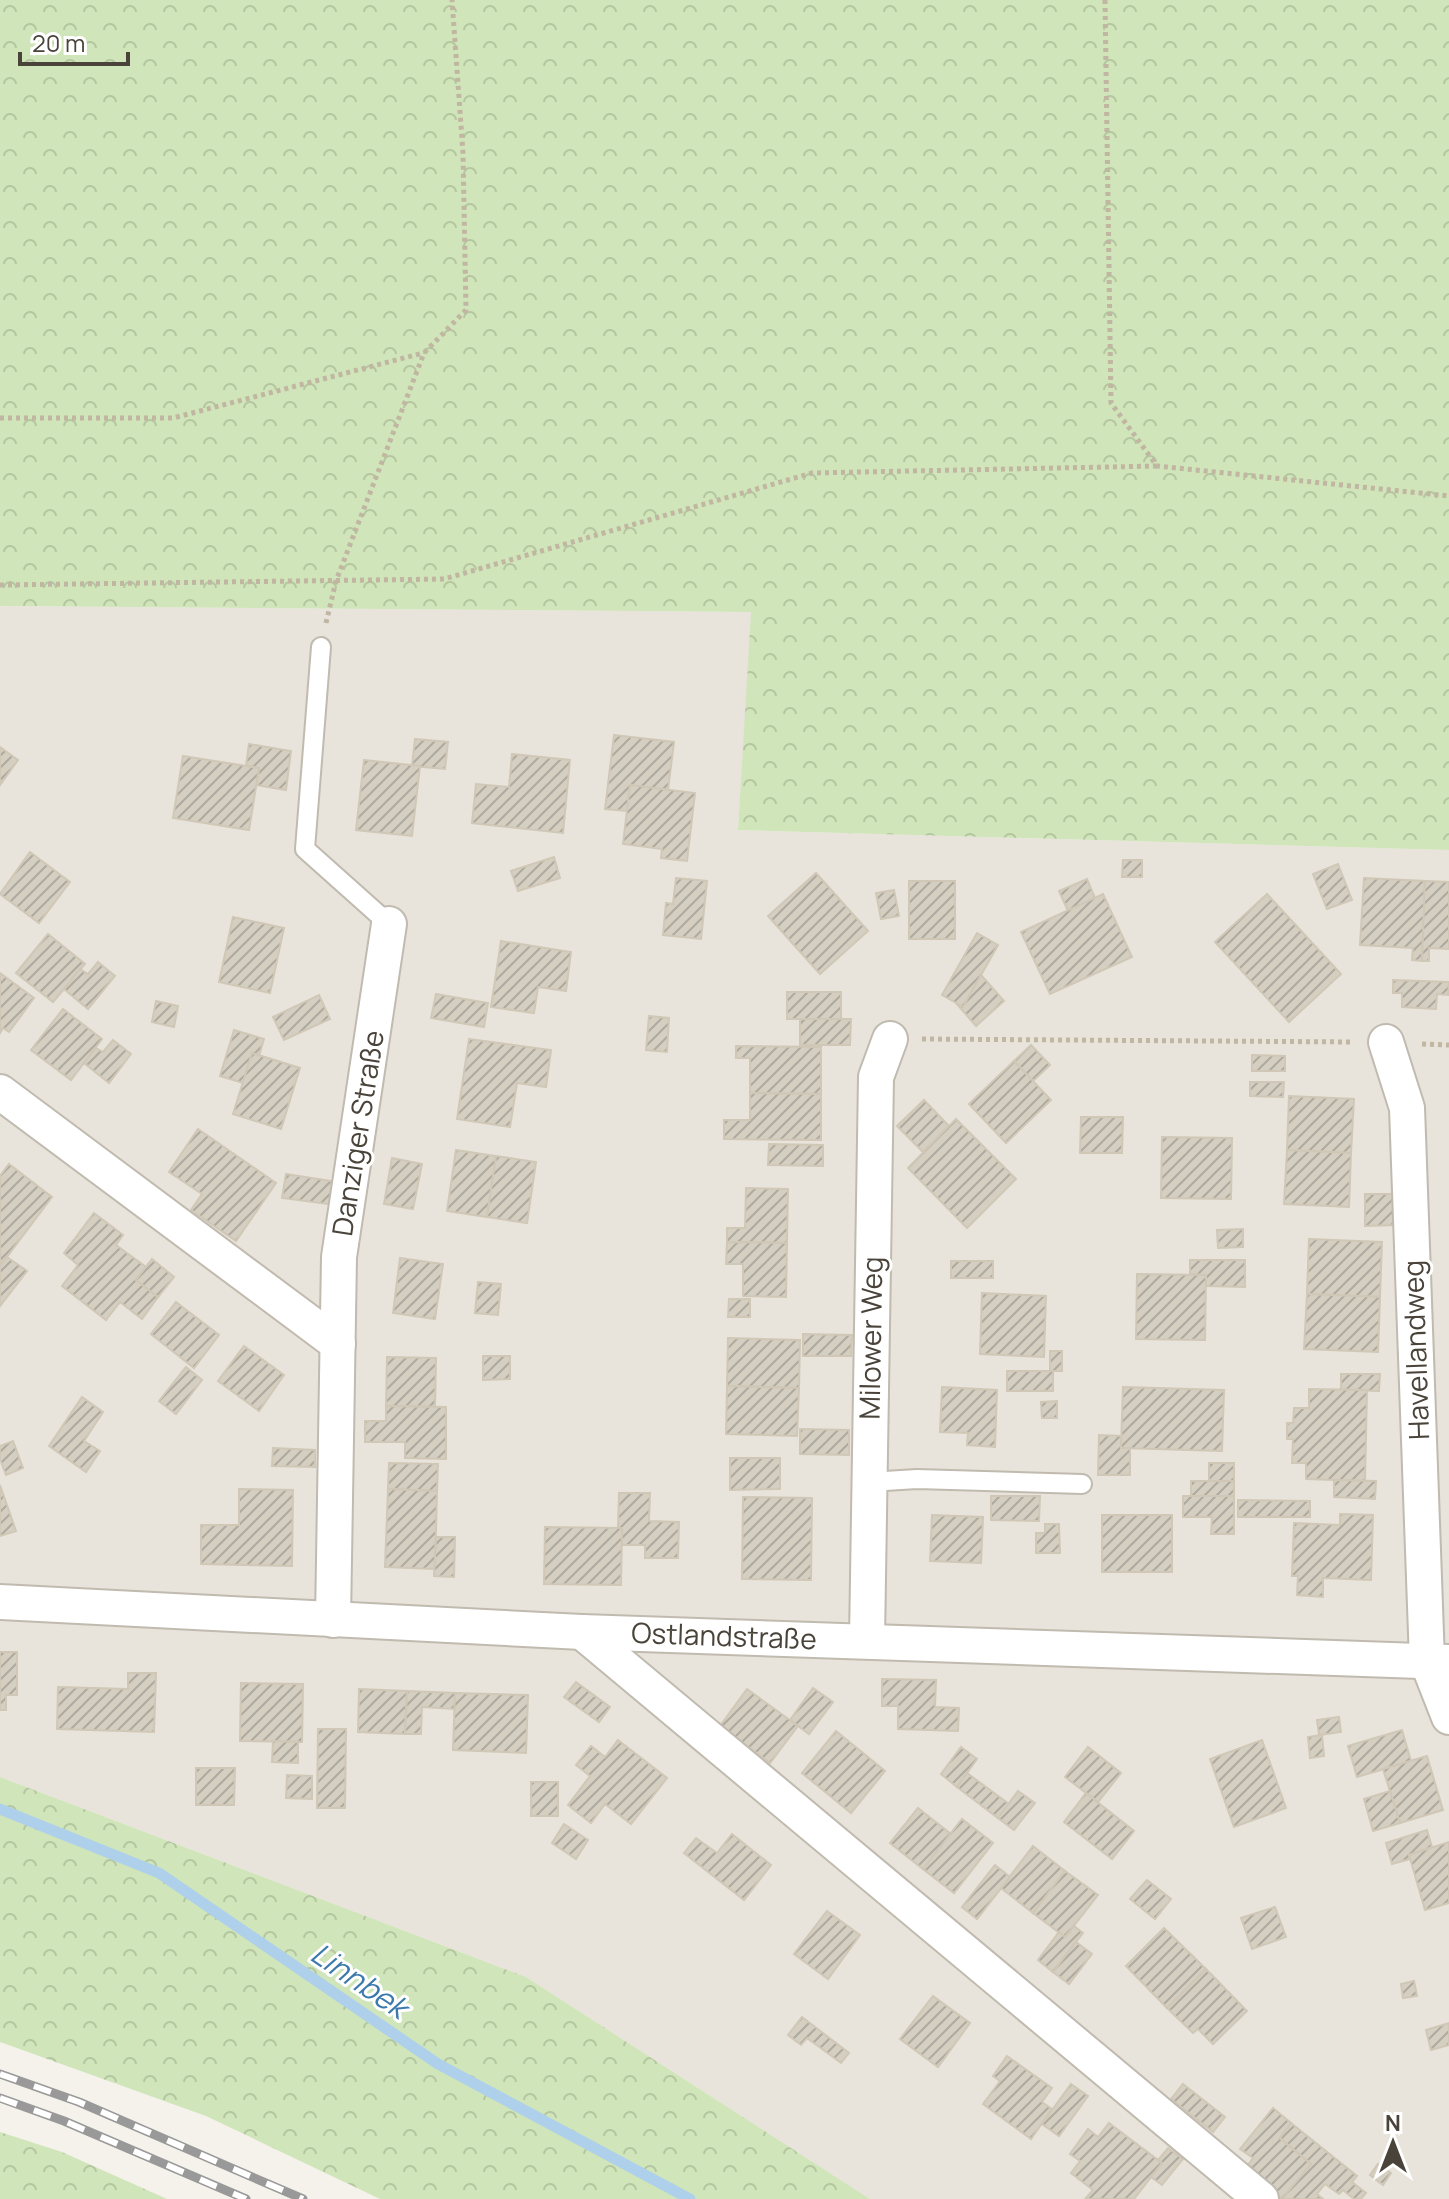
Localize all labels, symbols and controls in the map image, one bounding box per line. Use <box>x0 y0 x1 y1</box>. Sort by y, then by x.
scale bar <box>20 16 128 66</box>
text: 20 m <box>32 26 85 59</box>
street label: Danziger Straße <box>322 1027 392 1238</box>
street label: Milower Weg <box>850 1256 890 1420</box>
street label: Havellandweg <box>1393 1260 1437 1441</box>
street label: Ostlandstraße <box>631 1613 817 1657</box>
water label: Linnbek <box>304 1933 420 2029</box>
north arrow <box>1353 2103 1433 2183</box>
text: N <box>1385 2108 1401 2138</box>

